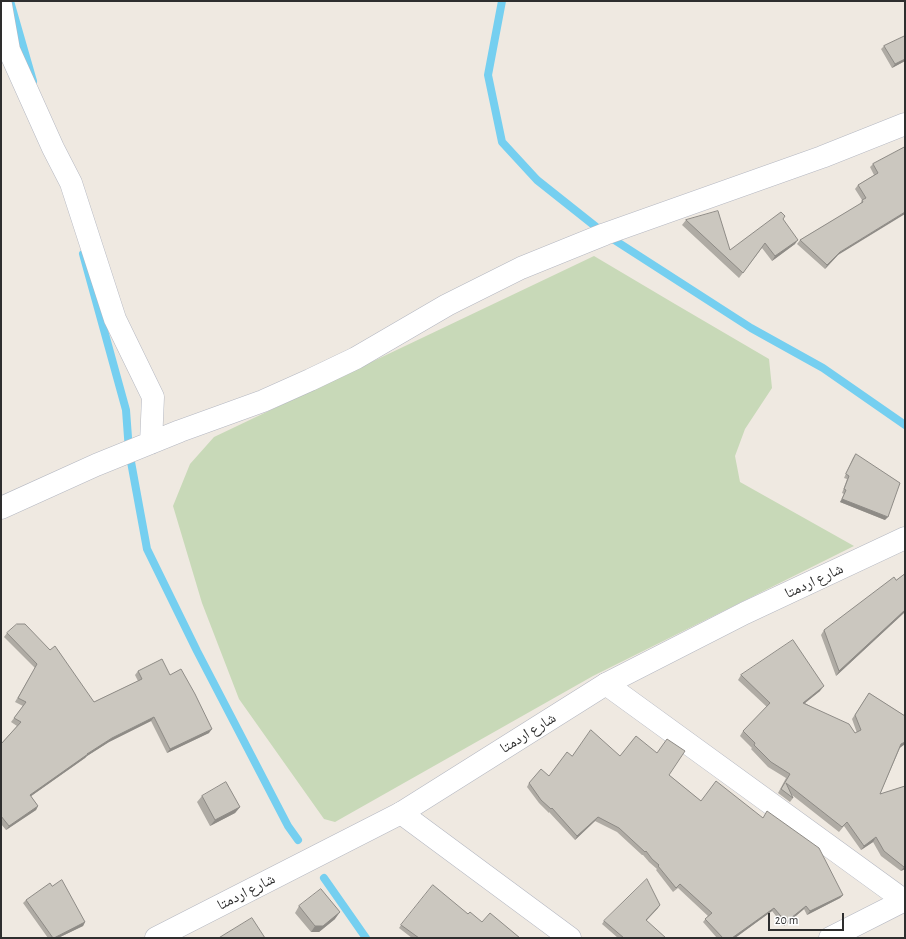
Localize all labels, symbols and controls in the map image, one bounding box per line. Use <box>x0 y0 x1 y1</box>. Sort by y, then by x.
street label: شارع اردمتا <box>782 560 846 602</box>
street label: شارع اردمتا <box>497 709 559 757</box>
street label: شارع اردمتا <box>214 870 278 914</box>
scale bar <box>770 905 846 931</box>
text: 20 m <box>775 914 798 926</box>

